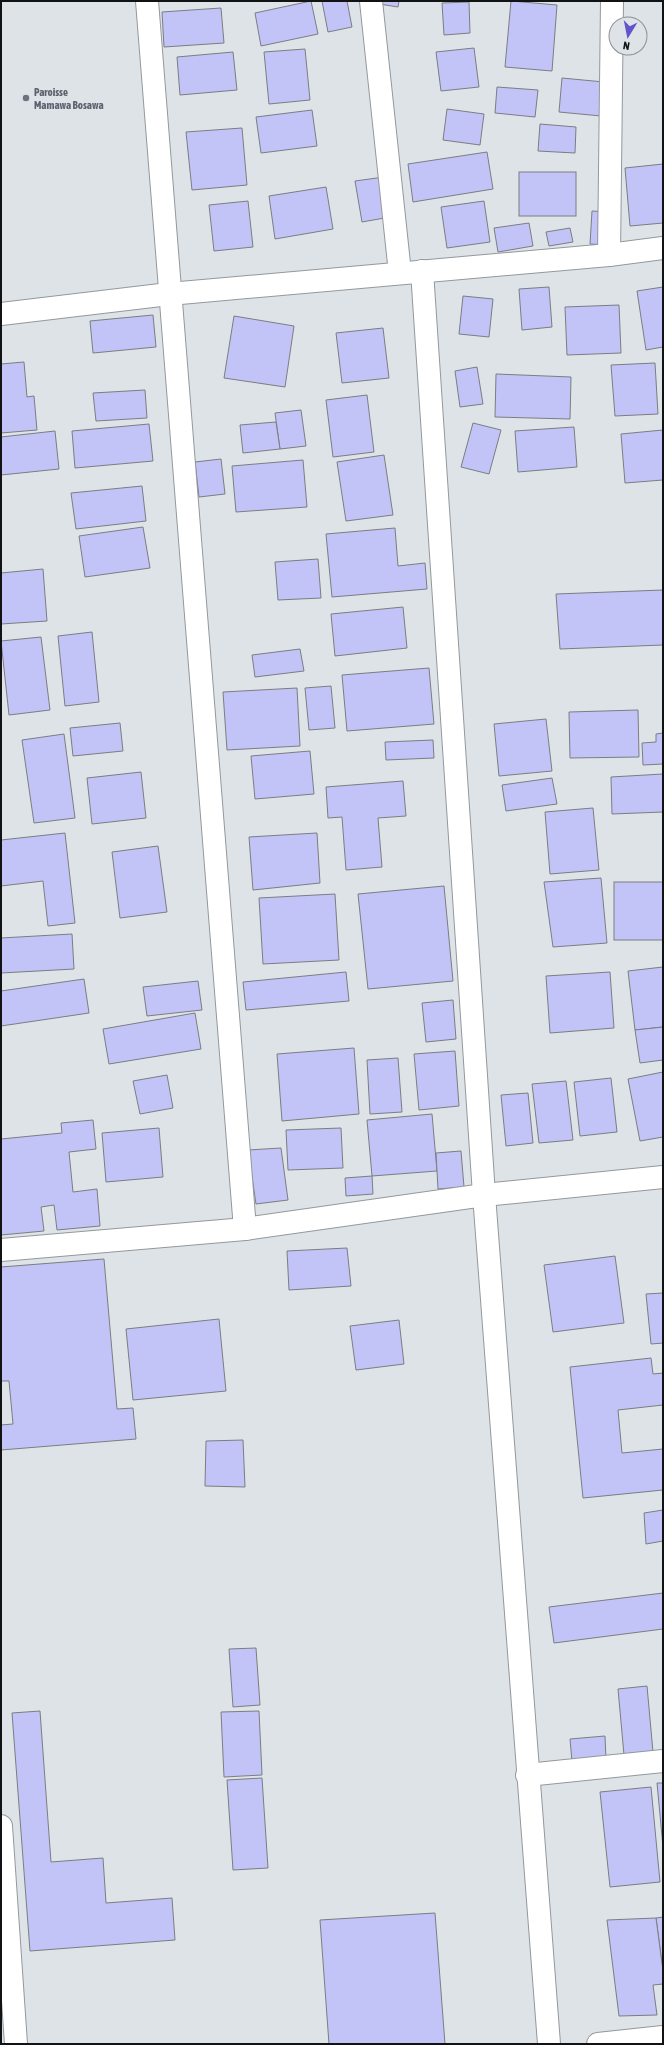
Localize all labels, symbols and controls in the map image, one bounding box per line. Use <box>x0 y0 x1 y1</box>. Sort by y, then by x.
north arrow <box>608 16 648 56</box>
text: N <box>622 39 631 52</box>
place label: Paroisse Mamawa Bosawa <box>34 86 104 111</box>
marker: Paroisse Mamawa Bosawa <box>21 93 31 103</box>

